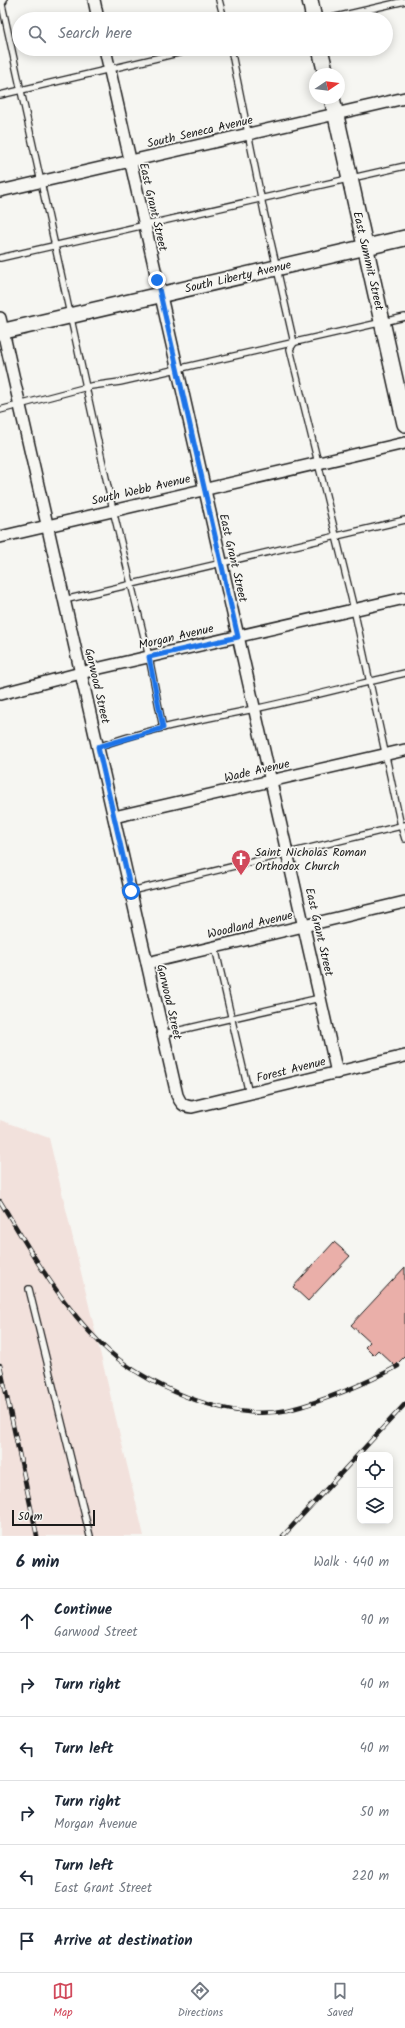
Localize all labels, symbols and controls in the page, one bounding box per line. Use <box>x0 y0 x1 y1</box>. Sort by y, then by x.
search box <box>12 12 393 56</box>
text: Search here <box>58 22 132 46</box>
icon: search <box>26 23 48 45</box>
north arrow <box>309 68 345 104</box>
street label: South Seneca Avenue <box>145 110 255 153</box>
street label: East Grant Street <box>134 161 173 254</box>
street label: East Summit Street <box>347 210 389 313</box>
street label: South Liberty Avenue <box>183 255 294 299</box>
route end <box>148 271 166 289</box>
street label: South Webb Avenue <box>90 469 193 511</box>
street label: East Grant Street <box>214 512 253 605</box>
street label: Morgan Avenue <box>136 619 216 655</box>
street label: Garwood Street <box>79 646 115 726</box>
street label: Wade Avenue <box>222 754 292 788</box>
place label: Saint Nicholas Roman Orthodox Church <box>255 843 366 876</box>
church icon: Saint Nicholas Roman Orthodox Church <box>230 848 252 876</box>
route start <box>122 882 140 900</box>
street label: East Grant Street <box>300 886 339 979</box>
street label: Woodland Avenue <box>205 906 295 944</box>
street label: Garwood Street <box>151 962 187 1042</box>
street label: Forest Avenue <box>254 1052 328 1088</box>
map controls <box>357 1452 393 1524</box>
button: locate <box>357 1452 393 1488</box>
button: layers <box>357 1488 393 1524</box>
scale bar <box>12 1508 95 1527</box>
text: 50 m <box>18 1508 43 1526</box>
text: 6 min <box>16 1549 60 1576</box>
text: Walk · 440 m <box>314 1552 389 1573</box>
text: Continue <box>54 1598 112 1622</box>
icon: ahead <box>16 1610 38 1632</box>
text: 90 m <box>361 1610 389 1631</box>
text: Garwood Street <box>54 1622 138 1643</box>
text: Turn right <box>54 1673 121 1697</box>
icon: right <box>16 1674 38 1696</box>
text: 40 m <box>360 1674 389 1695</box>
text: Turn left <box>54 1737 114 1761</box>
icon: left <box>16 1738 38 1760</box>
text: 40 m <box>360 1738 389 1759</box>
text: Turn right <box>54 1790 121 1814</box>
icon: right <box>16 1802 38 1824</box>
text: 50 m <box>360 1802 389 1823</box>
text: Morgan Avenue <box>54 1814 137 1835</box>
text: Turn left <box>54 1854 114 1878</box>
icon: left <box>16 1866 38 1888</box>
text: 220 m <box>352 1866 389 1887</box>
text: East Grant Street <box>54 1878 152 1899</box>
text: Arrive at destination <box>54 1929 193 1953</box>
icon: arrive <box>16 1930 38 1952</box>
tab: Map <box>52 1980 74 2022</box>
tab: Directions <box>178 1980 223 2022</box>
tab: Saved <box>327 1980 353 2022</box>

